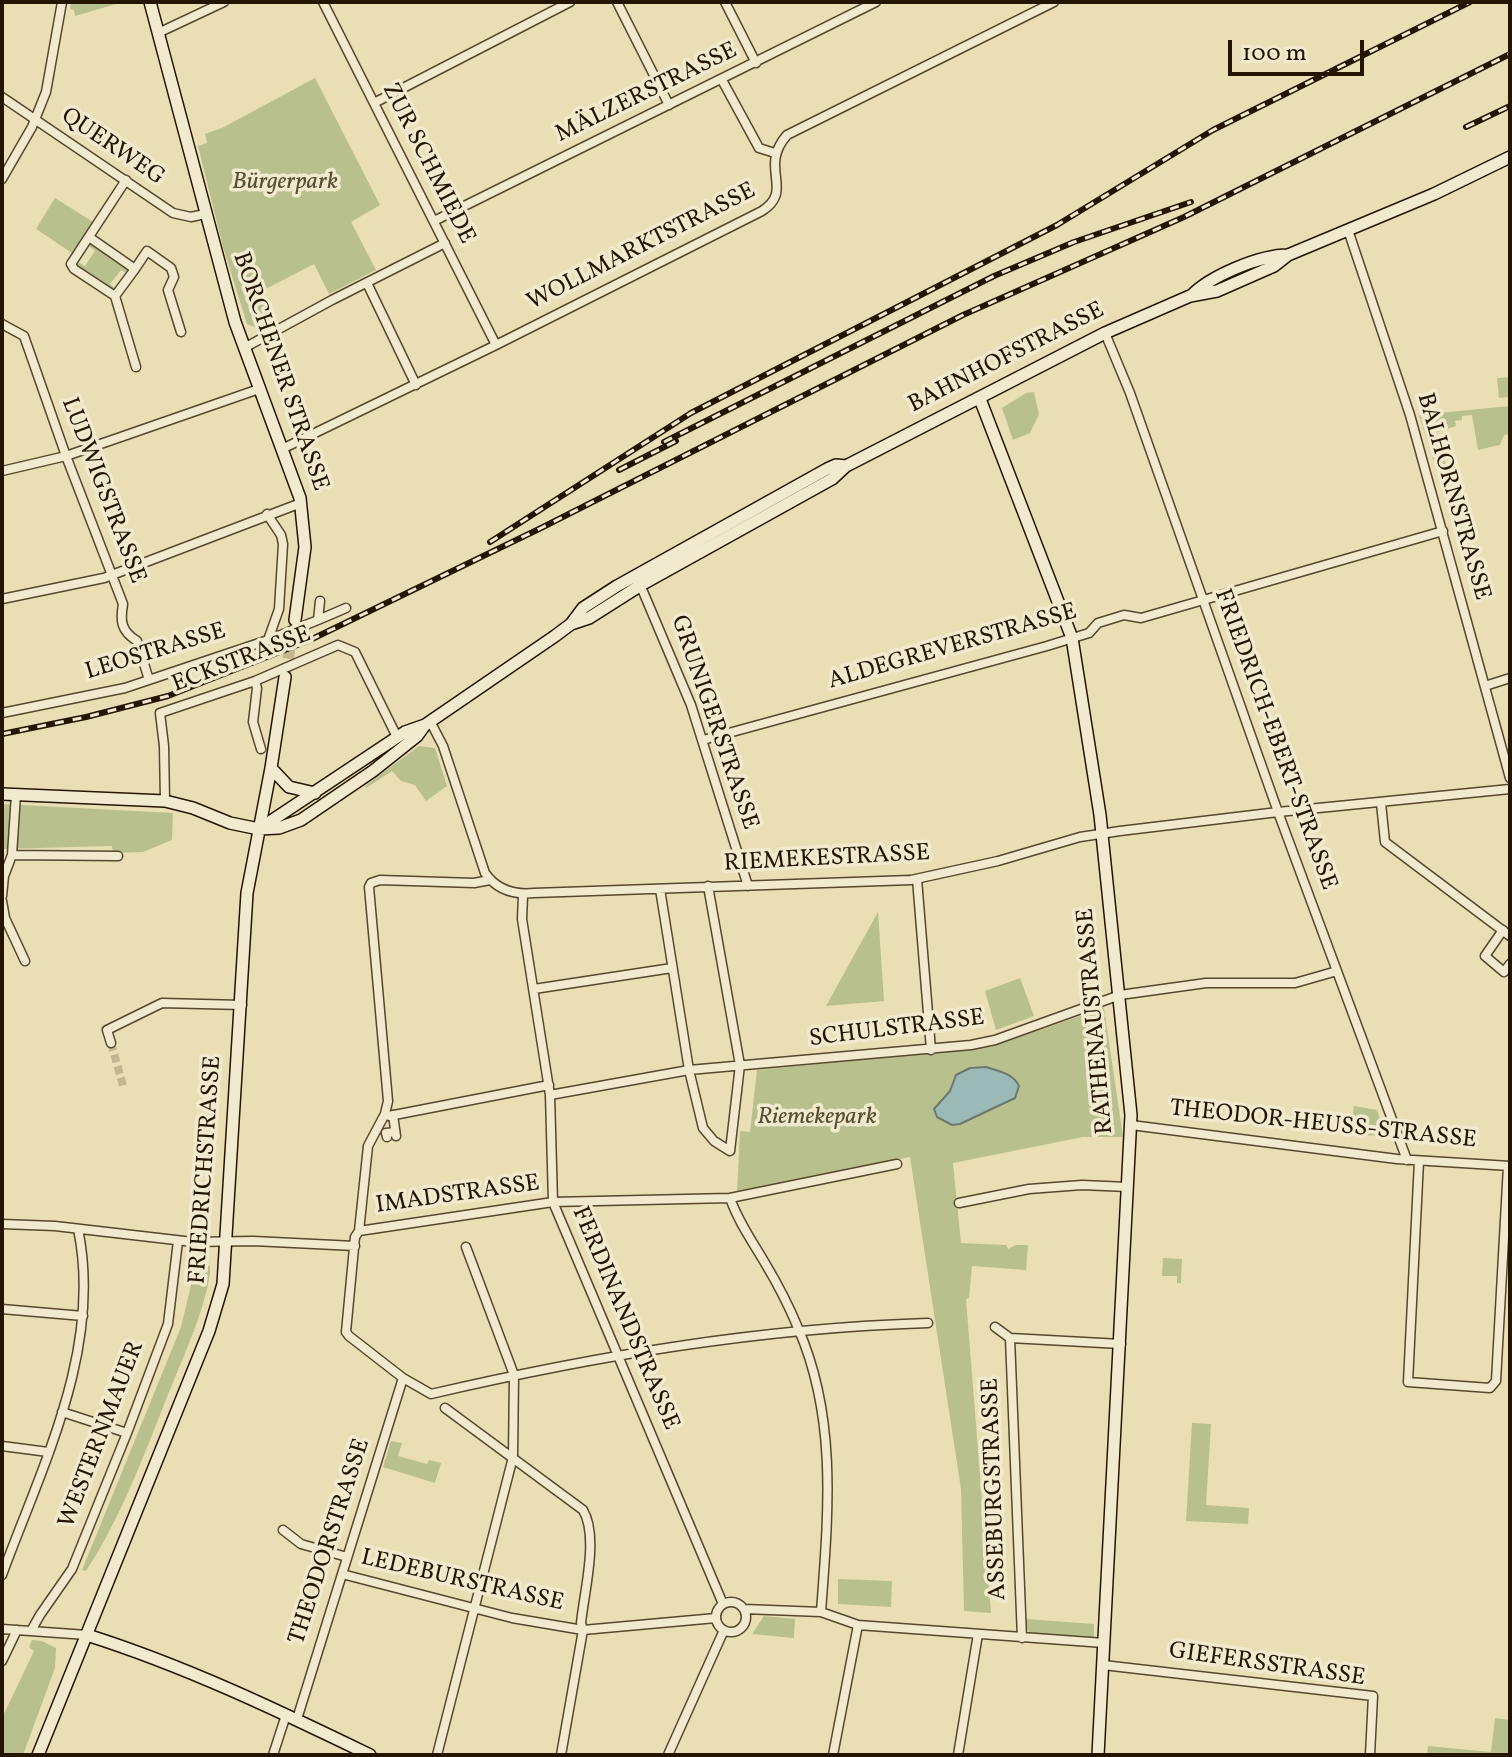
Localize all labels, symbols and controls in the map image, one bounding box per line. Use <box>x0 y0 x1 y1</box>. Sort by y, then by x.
scale bar <box>1232 24 1368 74</box>
text: 100 m <box>1242 37 1307 71</box>
street label: MÄLZERSTRASSE <box>551 38 743 150</box>
street label: ZUR SCHMIEDE <box>374 79 480 249</box>
street label: QUERWEG <box>55 103 169 193</box>
park label: Bürgerpark <box>232 170 338 198</box>
street label: WOLLMARKTSTRASSE <box>523 178 761 318</box>
street label: BORCHENER STRASSE <box>225 249 333 495</box>
street label: BAHNHOFSTRASSE <box>904 297 1110 421</box>
street label: BALHORNSTRASSE <box>1409 390 1495 604</box>
street label: LUDWIGSTRASSE <box>53 394 151 588</box>
street label: FRIEDRICH-EBERT-STRASSE <box>1206 586 1342 894</box>
street label: ALDEGREVERSTRASSE <box>825 599 1081 697</box>
street label: GRUNIGERSTRASSE <box>663 612 763 834</box>
street label: LEOSTRASSE <box>82 618 230 688</box>
street label: ECKSTRASSE <box>169 621 315 701</box>
street label: RIEMEKESTRASSE <box>723 840 931 880</box>
street label: RATHENAUSTRASSE <box>1073 907 1121 1135</box>
street label: SCHULSTRASSE <box>808 1005 986 1055</box>
street label: FRIEDRICHSTRASSE <box>185 1055 229 1285</box>
street label: THEODOR-HEUSS-STRASSE <box>1168 1096 1478 1156</box>
park label: Riemekepark <box>757 1105 877 1133</box>
street label: IMADSTRASSE <box>374 1170 542 1222</box>
street label: FERDINANDSTRASSE <box>564 1203 684 1435</box>
street label: WESTERNMAUER <box>54 1337 152 1533</box>
street label: ASSEBURGSTRASSE <box>978 1377 1014 1601</box>
street label: THEODORSTRASSE <box>284 1435 378 1649</box>
street label: LEDEBURSTRASSE <box>358 1545 566 1619</box>
street label: GIEFERSSTRASSE <box>1167 1638 1367 1694</box>

